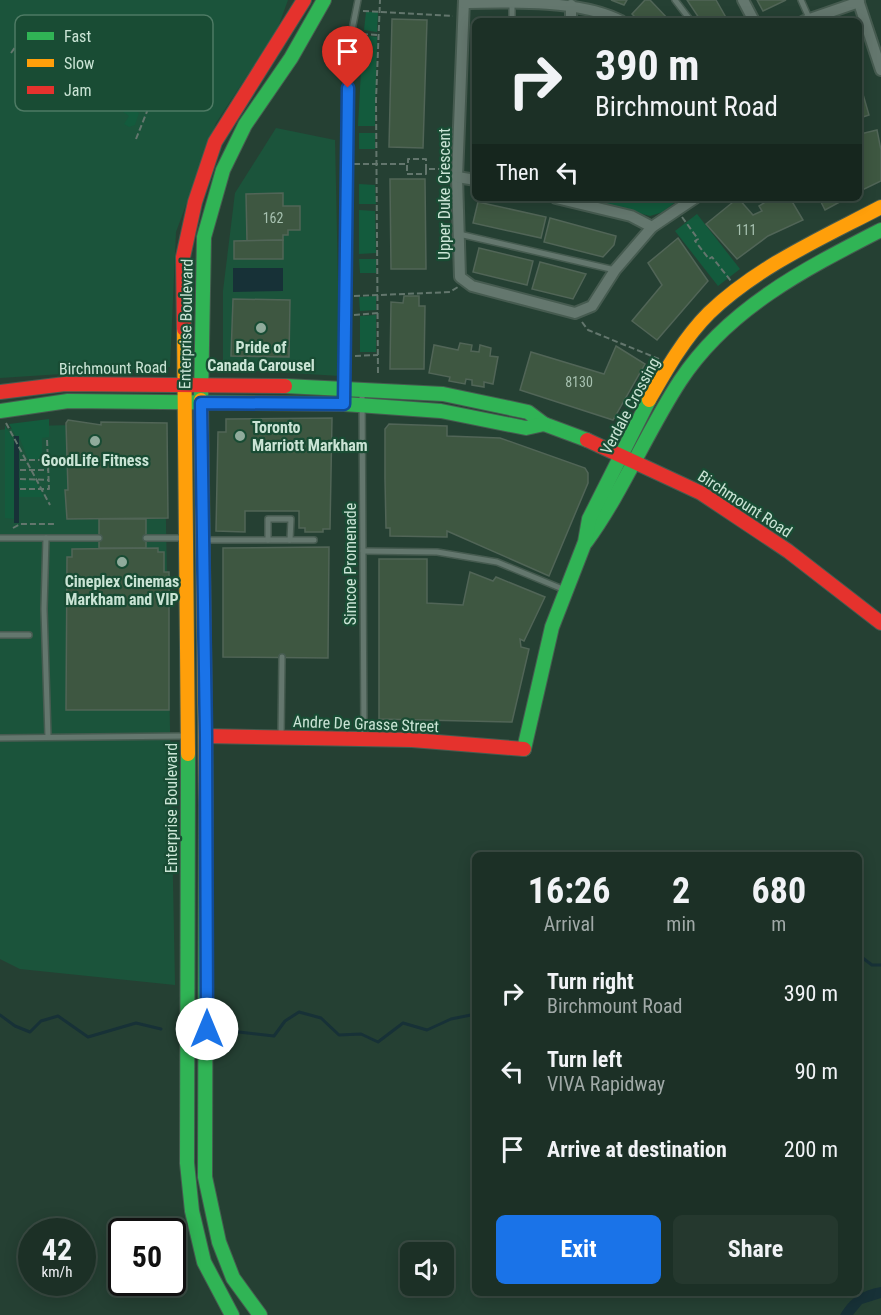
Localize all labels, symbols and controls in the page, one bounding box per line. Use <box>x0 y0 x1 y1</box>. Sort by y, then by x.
legend <box>15 15 213 111</box>
pin <box>322 26 373 88</box>
text: Fast <box>64 27 91 46</box>
icon: arrive <box>331 35 364 68</box>
text: 390 m <box>595 41 700 90</box>
icon: right <box>496 42 574 120</box>
text: Slow <box>64 54 94 73</box>
text: Jam <box>64 81 91 100</box>
text: Birchmount Road <box>595 91 778 123</box>
street label: Upper Duke Crescent <box>435 128 454 260</box>
icon: left <box>551 156 584 189</box>
text: Then <box>496 160 539 185</box>
house number: 162 <box>263 210 283 226</box>
house number: 111 <box>736 222 756 238</box>
street label: Enterprise Boulevard <box>175 259 197 389</box>
marker: Pride of Canada Carousel <box>254 321 268 335</box>
place label: Pride of Canada Carousel <box>207 338 315 375</box>
street label: Verdale Crossing <box>596 354 664 458</box>
street label: Birchmount Road <box>59 358 167 378</box>
house number: 8130 <box>565 374 593 390</box>
place label: Toronto Marriott Markham <box>252 418 368 455</box>
marker: Toronto Marriott Markham <box>233 429 247 443</box>
marker: GoodLife Fitness <box>88 434 102 448</box>
place label: GoodLife Fitness <box>41 451 149 470</box>
street label: Birchmount Road <box>694 467 796 541</box>
street label: Simcoe Promenade <box>341 503 360 625</box>
marker: Cineplex Cinemas Markham and VIP <box>115 555 129 569</box>
place label: Cineplex Cinemas Markham and VIP <box>65 572 179 609</box>
street label: Andre De Grasse Street <box>293 712 440 736</box>
street label: Enterprise Boulevard <box>162 743 181 873</box>
text: 16:26 <box>528 870 610 912</box>
text: 2 <box>672 870 690 912</box>
text: 680 <box>752 870 806 912</box>
text: Arrival <box>544 912 595 936</box>
text: min <box>666 912 696 936</box>
text: m <box>771 912 786 936</box>
text: Turn right <box>547 969 634 994</box>
icon: right <box>496 977 529 1010</box>
text: 390 m <box>784 981 838 1006</box>
text: Birchmount Road <box>547 994 682 1018</box>
position arrow <box>175 997 239 1061</box>
text: Turn left <box>547 1047 622 1072</box>
icon: left <box>496 1055 529 1088</box>
text: 90 m <box>795 1059 838 1084</box>
text: VIVA Rapidway <box>547 1072 665 1096</box>
icon: arrive <box>496 1133 529 1166</box>
text: Arrive at destination <box>547 1137 727 1162</box>
text: 200 m <box>784 1137 838 1162</box>
button: Exit <box>496 1215 661 1284</box>
button: Share <box>673 1215 838 1284</box>
speed limit sign: 50 <box>108 1218 186 1296</box>
text: 42 <box>42 1232 72 1267</box>
map controls <box>400 1242 454 1296</box>
button: sound <box>400 1242 454 1296</box>
text: km/h <box>42 1263 72 1281</box>

